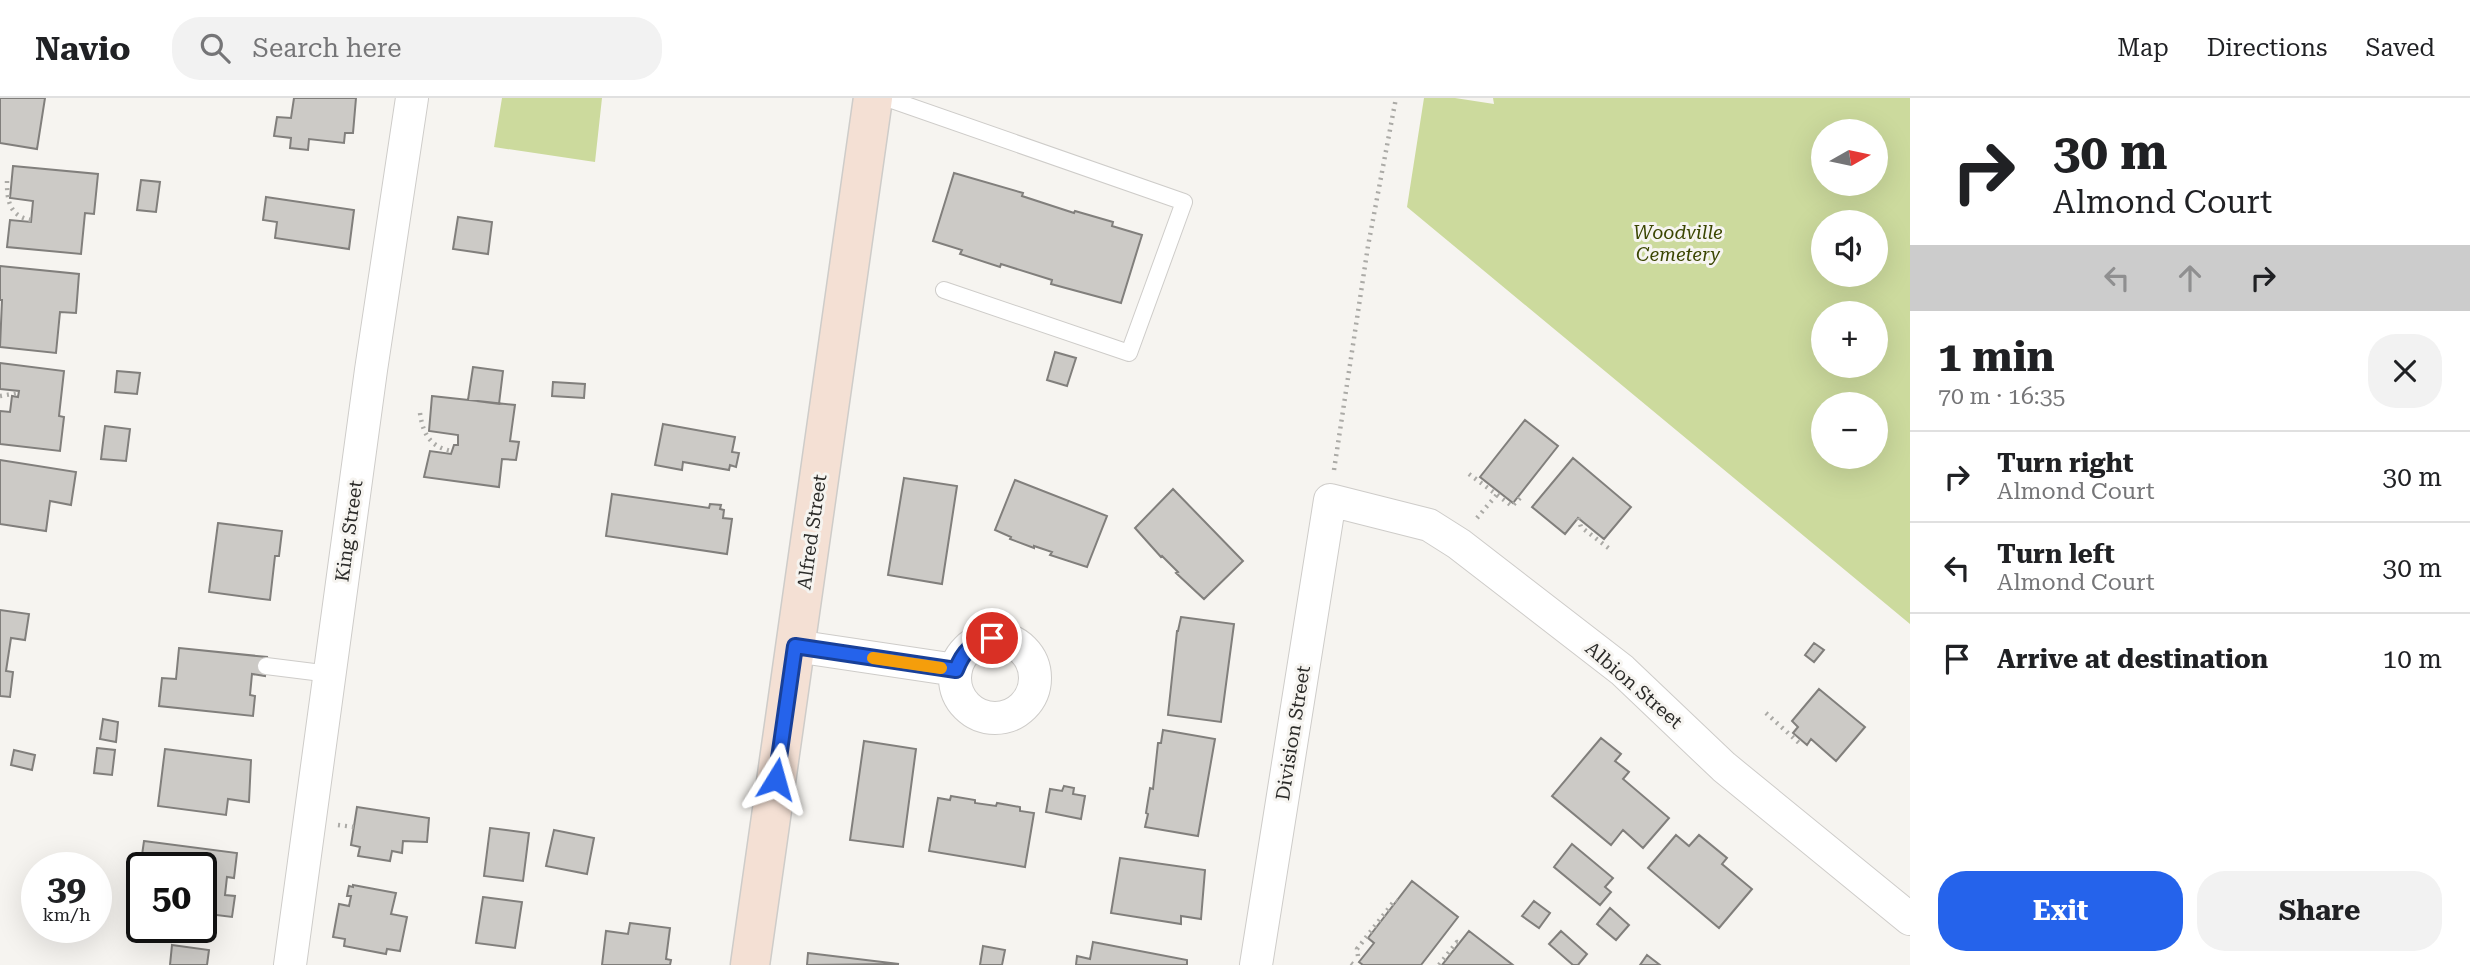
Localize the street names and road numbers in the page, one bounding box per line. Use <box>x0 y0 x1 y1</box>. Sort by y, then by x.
street label: Alfred Street <box>793 473 831 591</box>
street label: King Street <box>330 479 368 583</box>
street label: Albion Street <box>1581 637 1687 733</box>
street label: Division Street <box>1271 664 1315 802</box>

